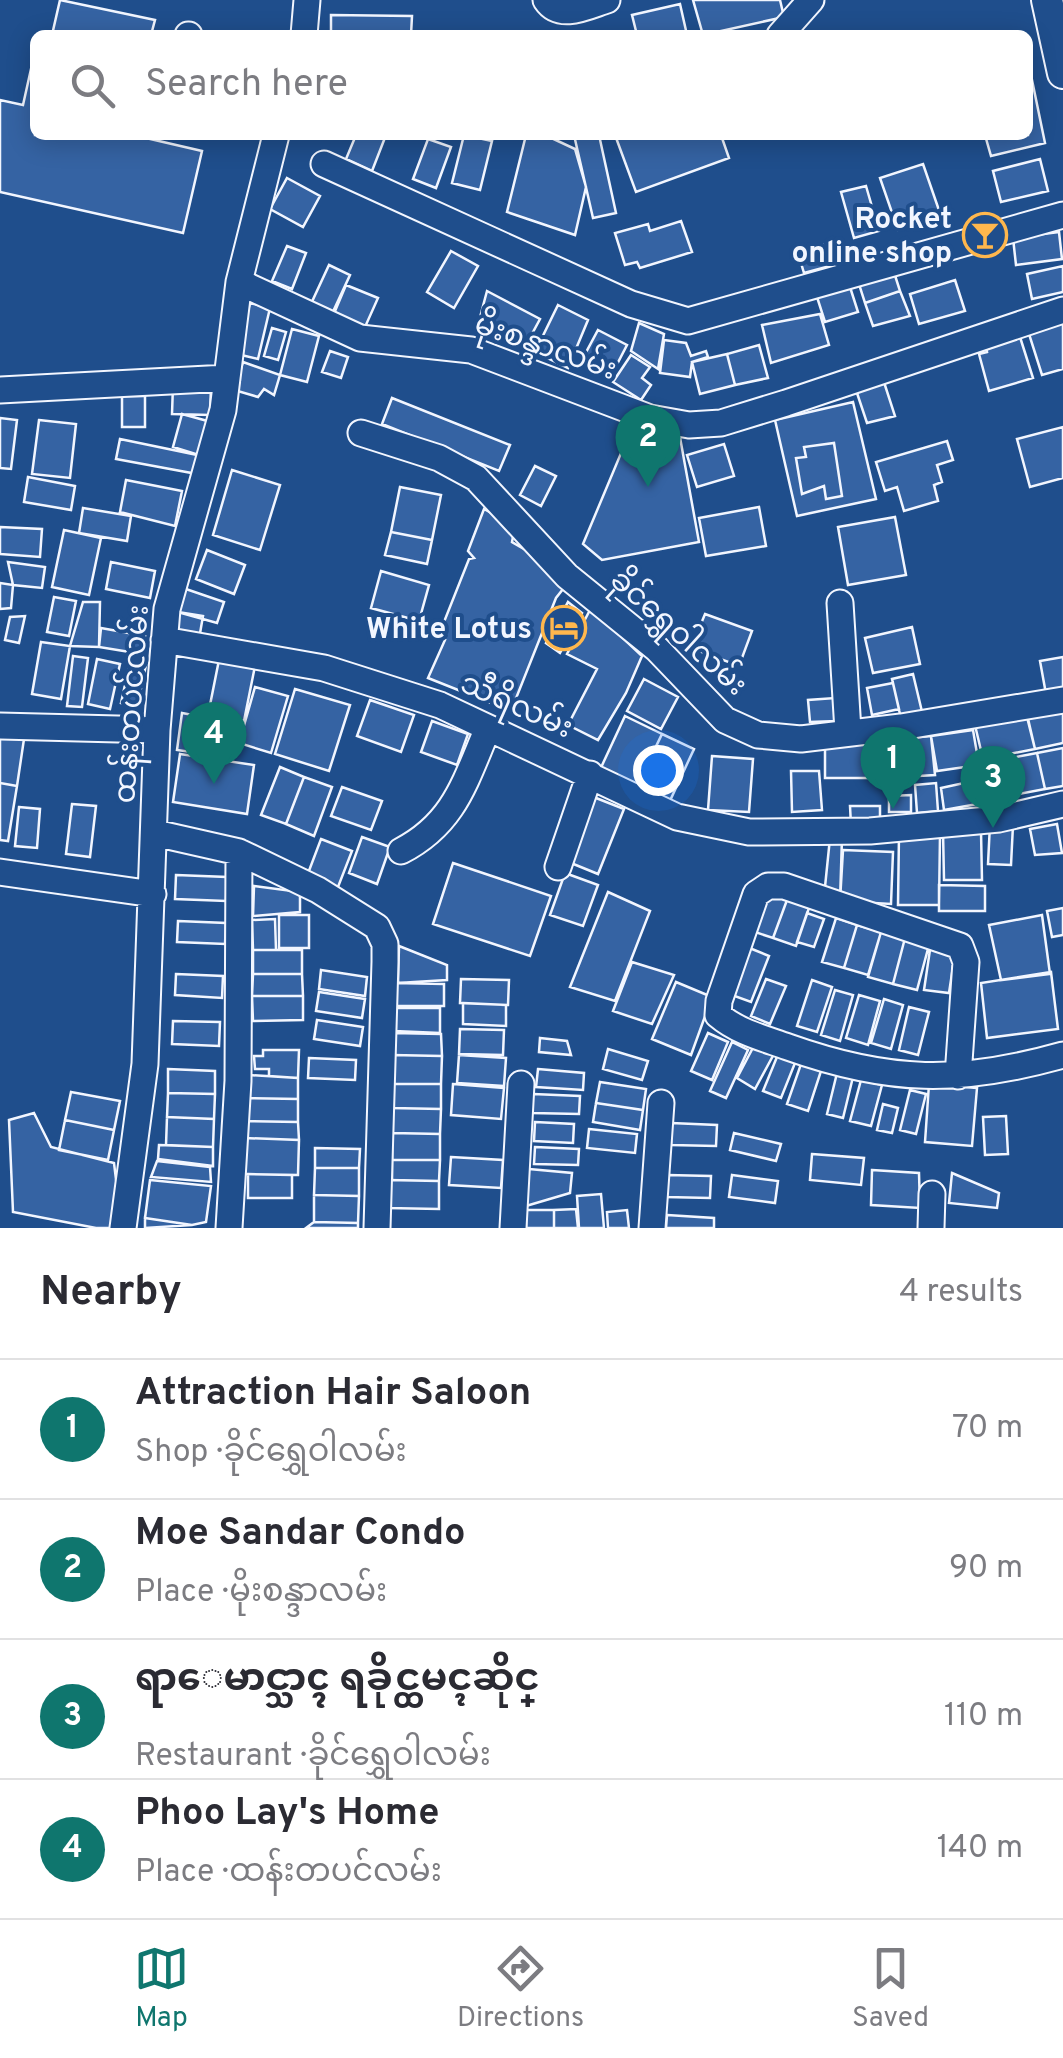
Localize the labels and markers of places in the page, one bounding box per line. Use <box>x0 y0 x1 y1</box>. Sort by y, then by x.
place label: Rocket online shop <box>791 202 952 273</box>
bar icon: Rocket online shop <box>962 212 1008 258</box>
pin: 2 <box>616 404 680 487</box>
hotel icon: White Lotus <box>541 605 587 651</box>
place label: White Lotus <box>366 612 532 649</box>
pin: 4 <box>182 702 246 784</box>
pin: 1 <box>860 726 926 809</box>
pin: 3 <box>960 746 1026 828</box>

